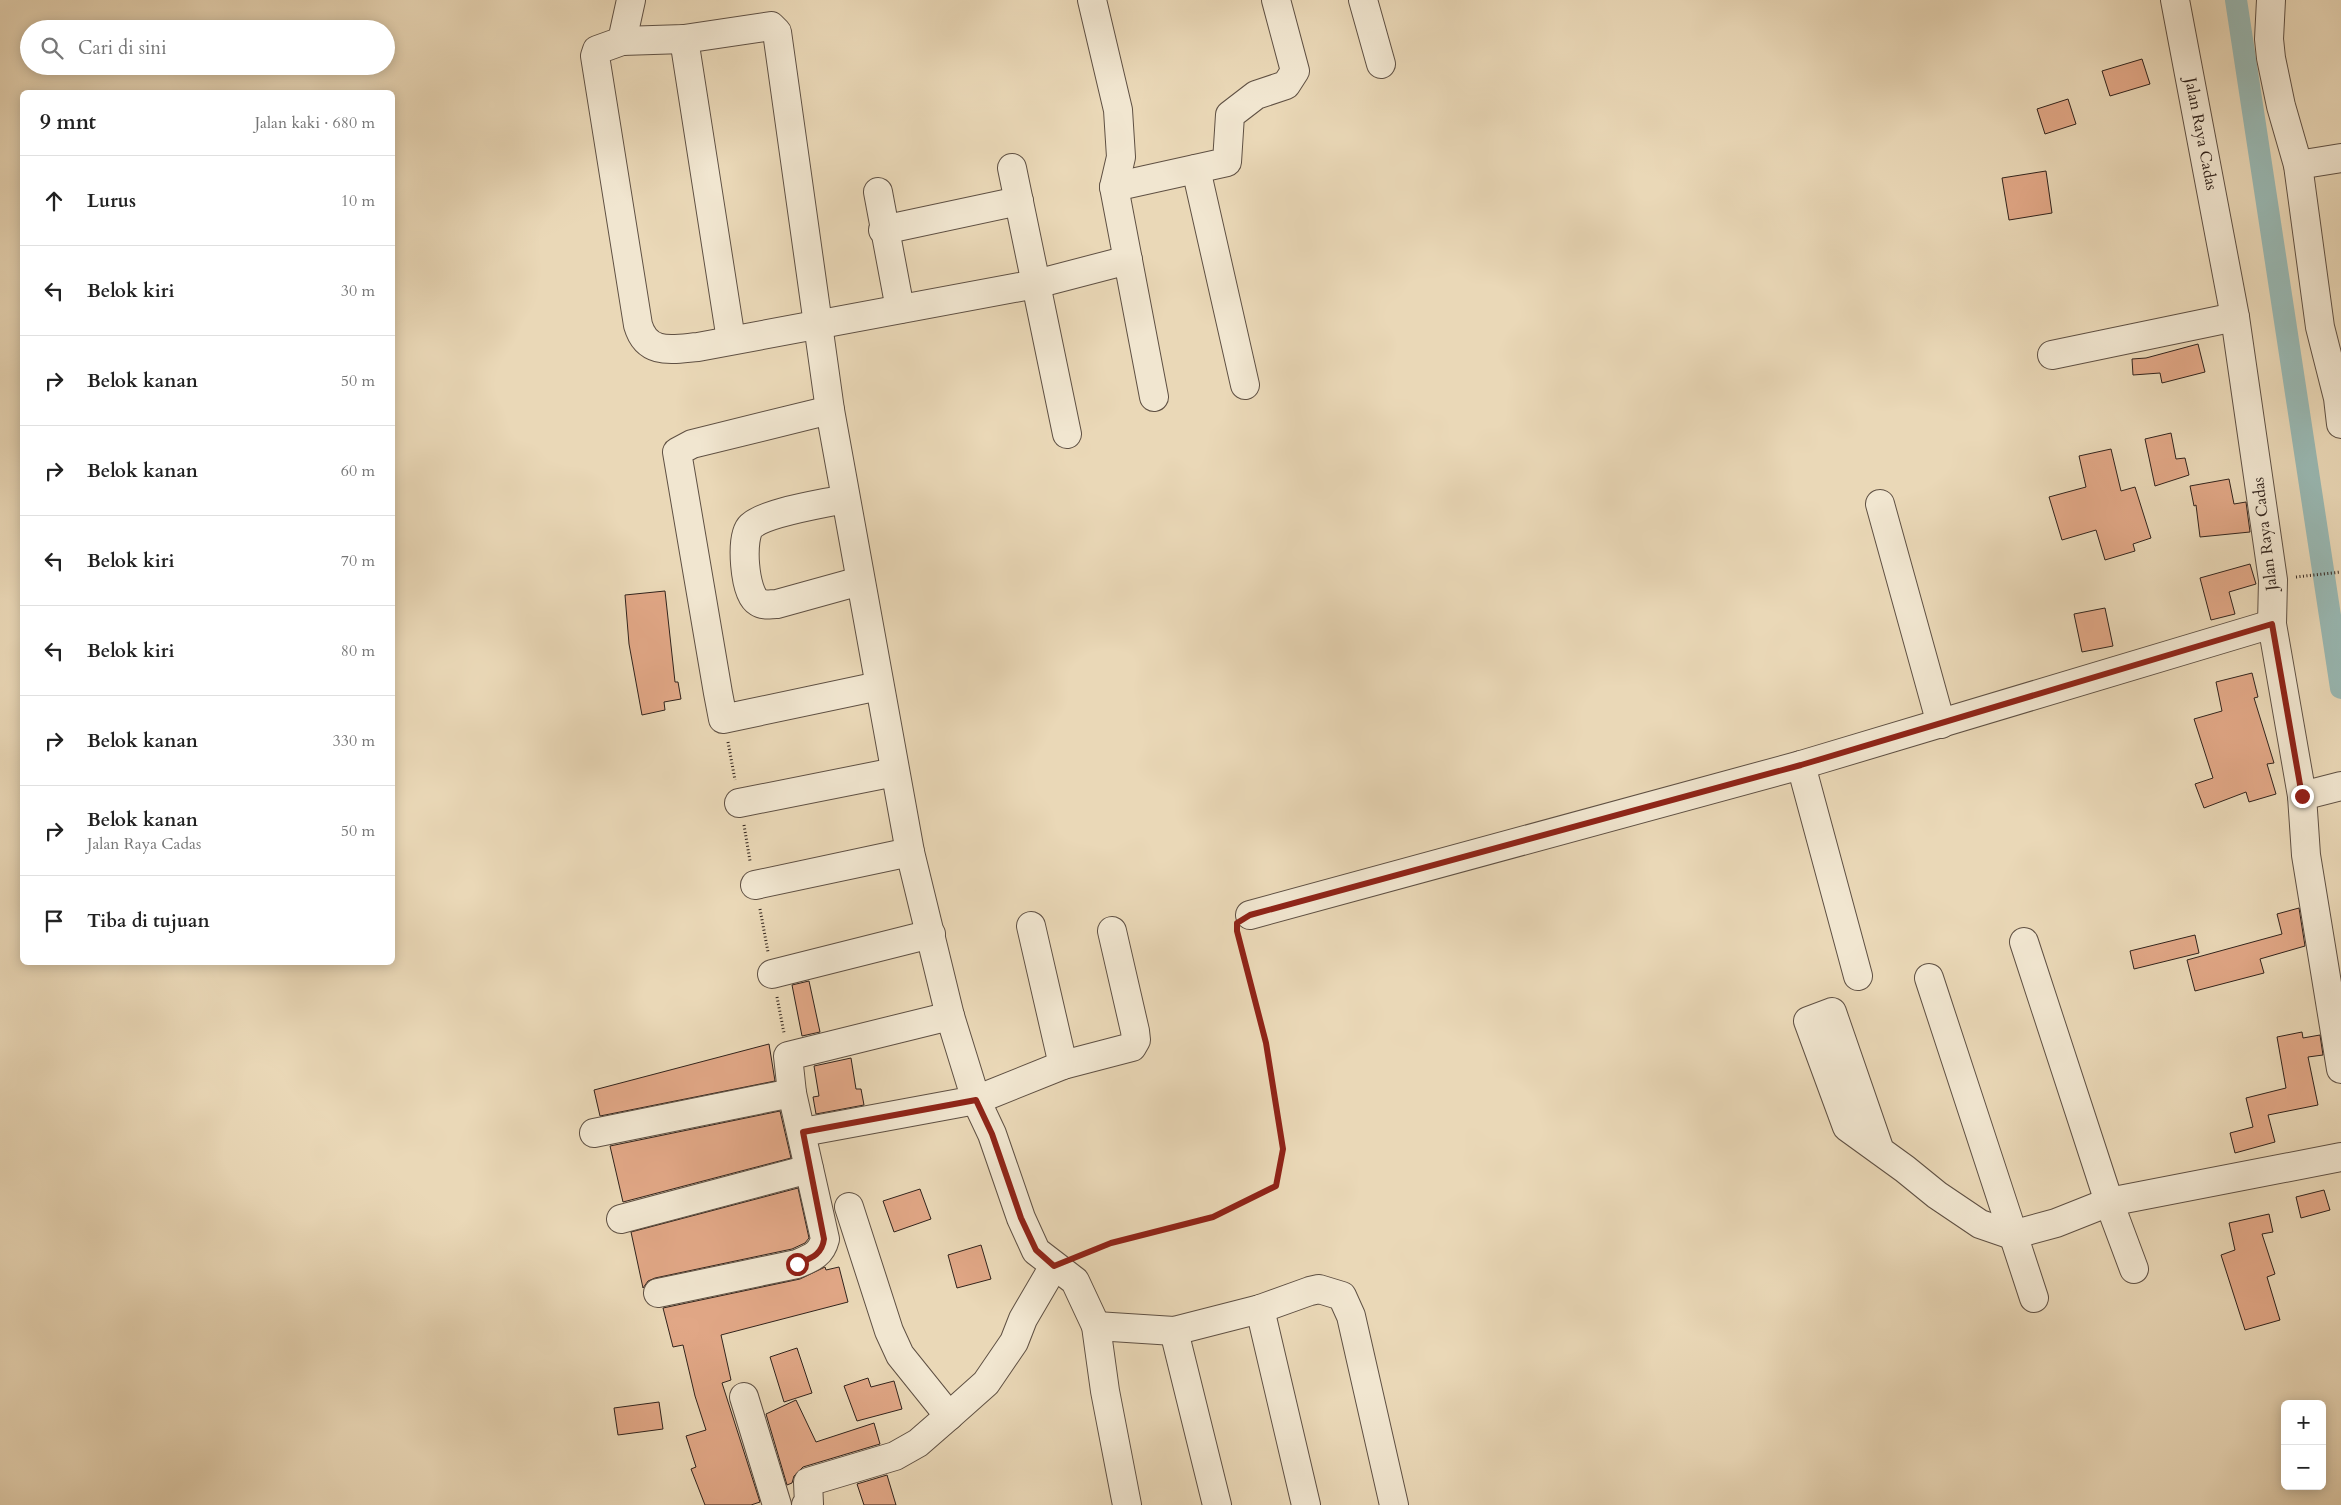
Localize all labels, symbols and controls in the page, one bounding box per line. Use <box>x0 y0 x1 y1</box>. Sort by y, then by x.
search box <box>20 20 395 75</box>
icon: search <box>38 34 66 62</box>
text: Cari di sini <box>78 35 167 61</box>
street label: Jalan Raya Cadas <box>2179 74 2223 192</box>
text: 9 mnt <box>40 108 96 137</box>
text: Jalan kaki · 680 m <box>255 112 375 134</box>
icon: ahead <box>40 187 68 215</box>
text: Lurus <box>87 188 136 214</box>
text: 10 m <box>341 190 375 212</box>
icon: left <box>40 277 68 305</box>
text: Belok kiri <box>87 278 174 304</box>
text: 30 m <box>341 280 375 302</box>
icon: right <box>40 367 68 395</box>
text: Belok kanan <box>87 368 198 394</box>
text: 50 m <box>341 370 375 392</box>
icon: right <box>40 457 68 485</box>
text: Belok kanan <box>87 458 198 484</box>
text: 60 m <box>341 460 375 482</box>
street label: Jalan Raya Cadas <box>2247 476 2283 594</box>
icon: left <box>40 547 68 575</box>
text: Belok kiri <box>87 548 174 574</box>
text: 70 m <box>341 550 375 572</box>
icon: left <box>40 637 68 665</box>
text: Belok kiri <box>87 638 174 664</box>
text: 80 m <box>341 640 375 662</box>
icon: right <box>40 727 68 755</box>
text: Belok kanan <box>87 728 198 754</box>
text: 330 m <box>333 730 375 752</box>
route end <box>2291 785 2314 808</box>
text: Belok kanan <box>87 807 198 833</box>
icon: right <box>40 817 68 845</box>
text: 50 m <box>341 820 375 842</box>
text: Jalan Raya Cadas <box>87 833 201 855</box>
icon: arrive <box>40 907 68 935</box>
text: Tiba di tujuan <box>87 908 210 934</box>
route start <box>786 1253 809 1276</box>
map controls <box>2281 1400 2326 1490</box>
button: + <box>2281 1400 2326 1445</box>
button: − <box>2281 1445 2326 1490</box>

